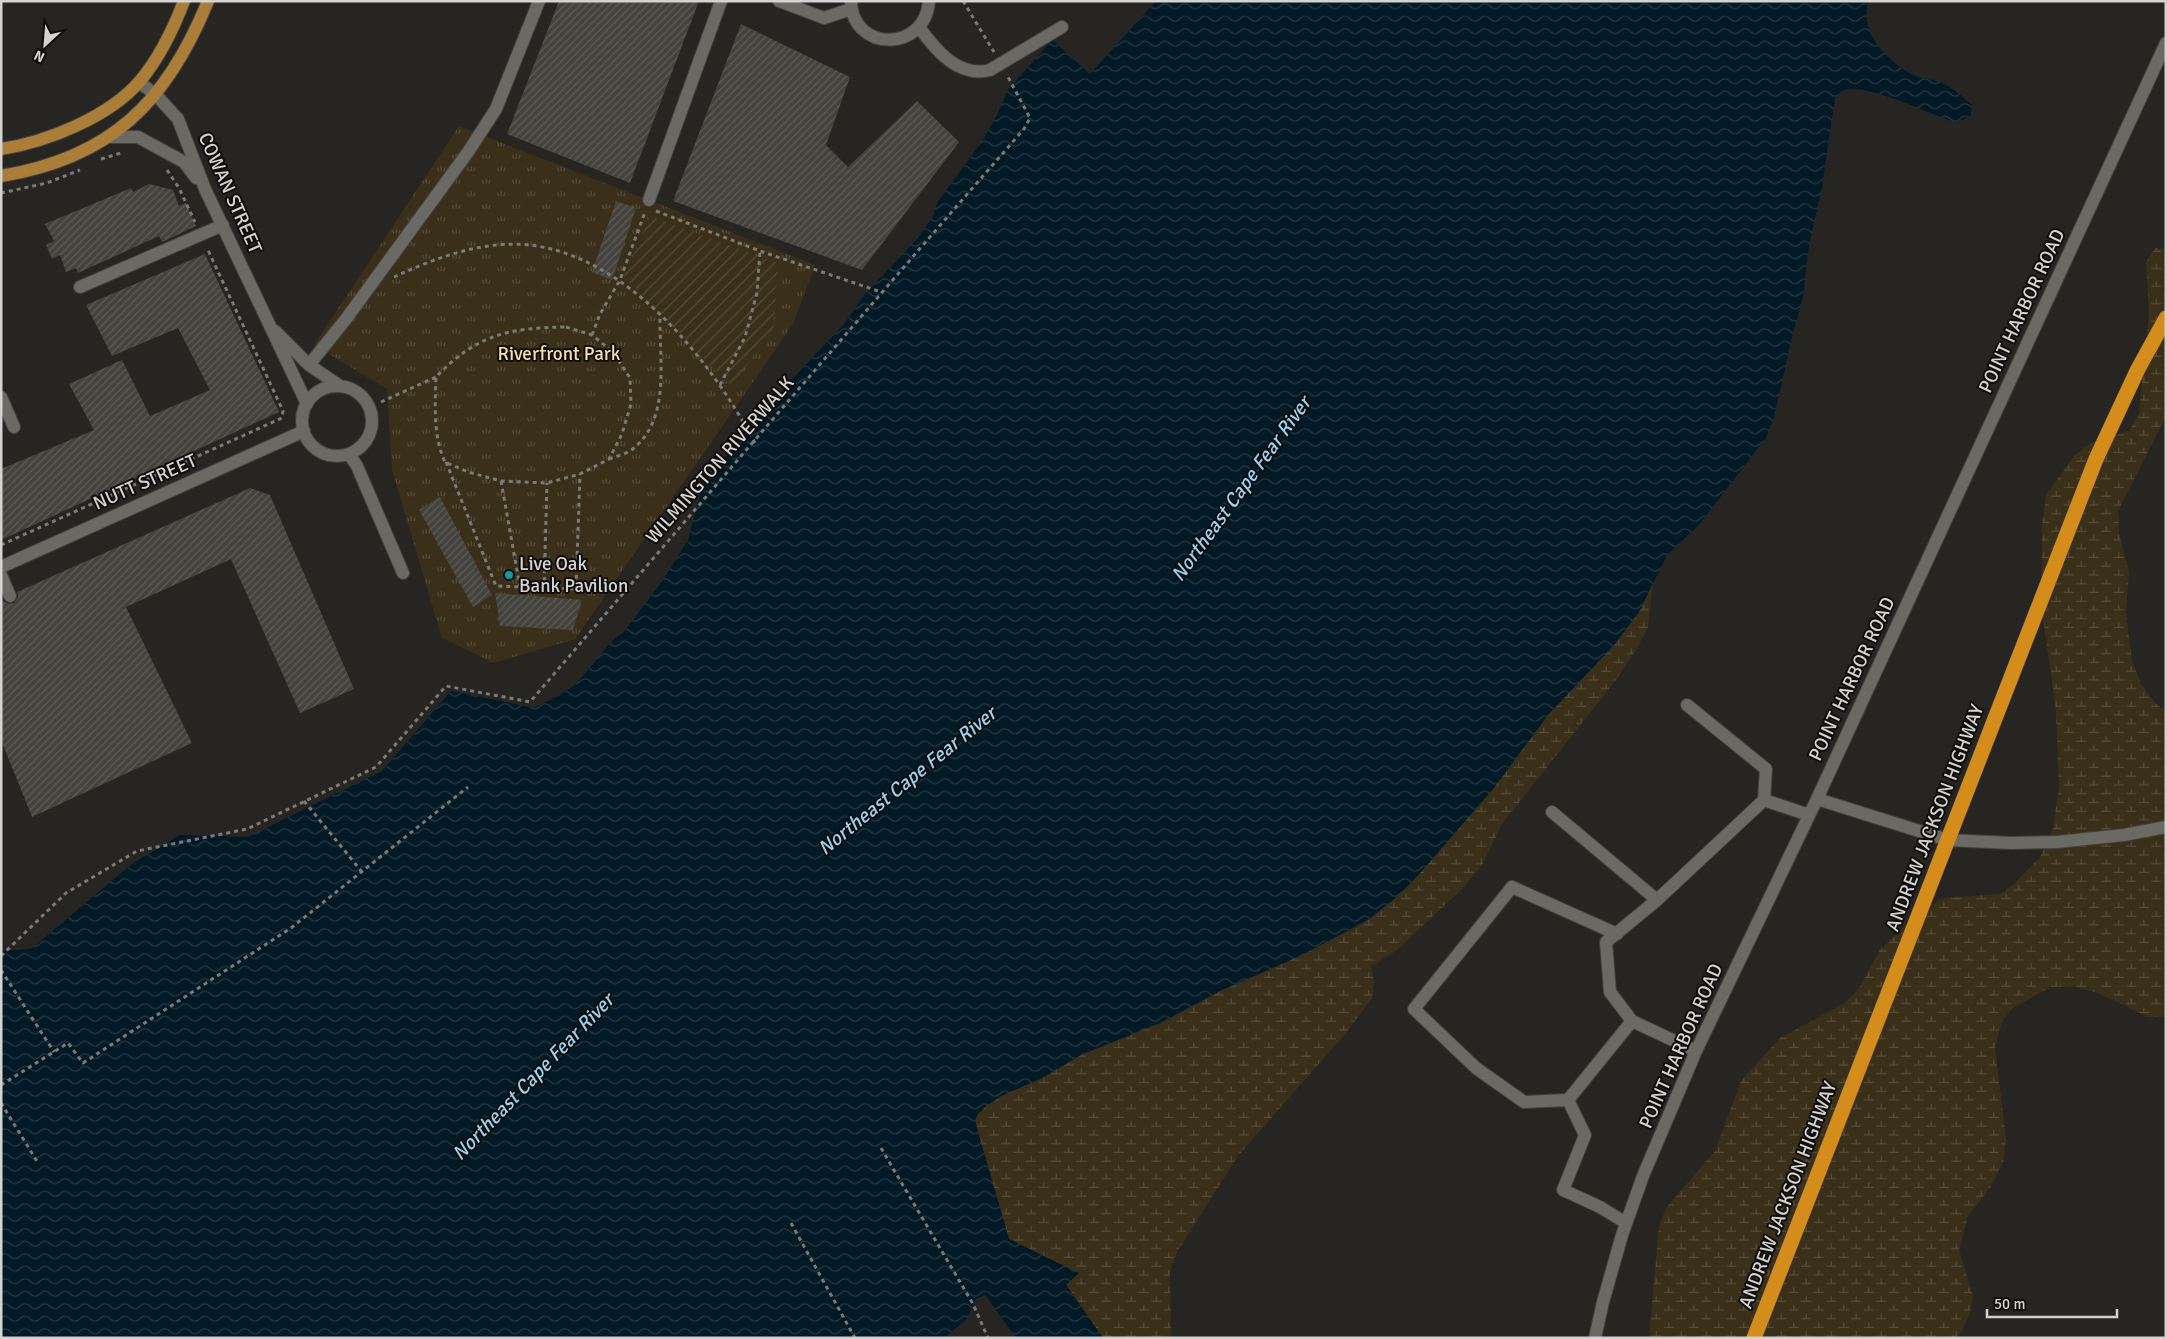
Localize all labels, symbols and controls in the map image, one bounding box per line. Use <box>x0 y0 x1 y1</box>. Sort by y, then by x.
north arrow <box>20 20 70 70</box>
text: N <box>31 46 48 66</box>
street label: COWAN STREET <box>193 129 268 258</box>
street label: POINT HARBOR ROAD <box>1974 225 2070 397</box>
park label: Riverfront Park <box>498 342 621 366</box>
street label: WILMINGTON RIVERWALK <box>641 371 800 549</box>
water label: Northeast Cape Fear River <box>1166 390 1318 586</box>
street label: NUTT STREET <box>90 448 201 515</box>
place label: Live Oak Bank Pavilion <box>519 552 628 598</box>
marker: Live Oak Bank Pavilion <box>503 569 515 581</box>
street label: POINT HARBOR ROAD <box>1804 593 1900 765</box>
water label: Northeast Cape Fear River <box>813 700 1003 861</box>
street label: ANDREW JACKSON HIGHWAY <box>1881 701 1990 935</box>
street label: POINT HARBOR ROAD <box>1634 960 1728 1132</box>
water label: Northeast Cape Fear River <box>447 986 621 1166</box>
street label: ANDREW JACKSON HIGHWAY <box>1734 1078 1843 1312</box>
scale bar <box>1987 1286 2117 1318</box>
text: 50 m <box>1994 1295 2025 1313</box>

